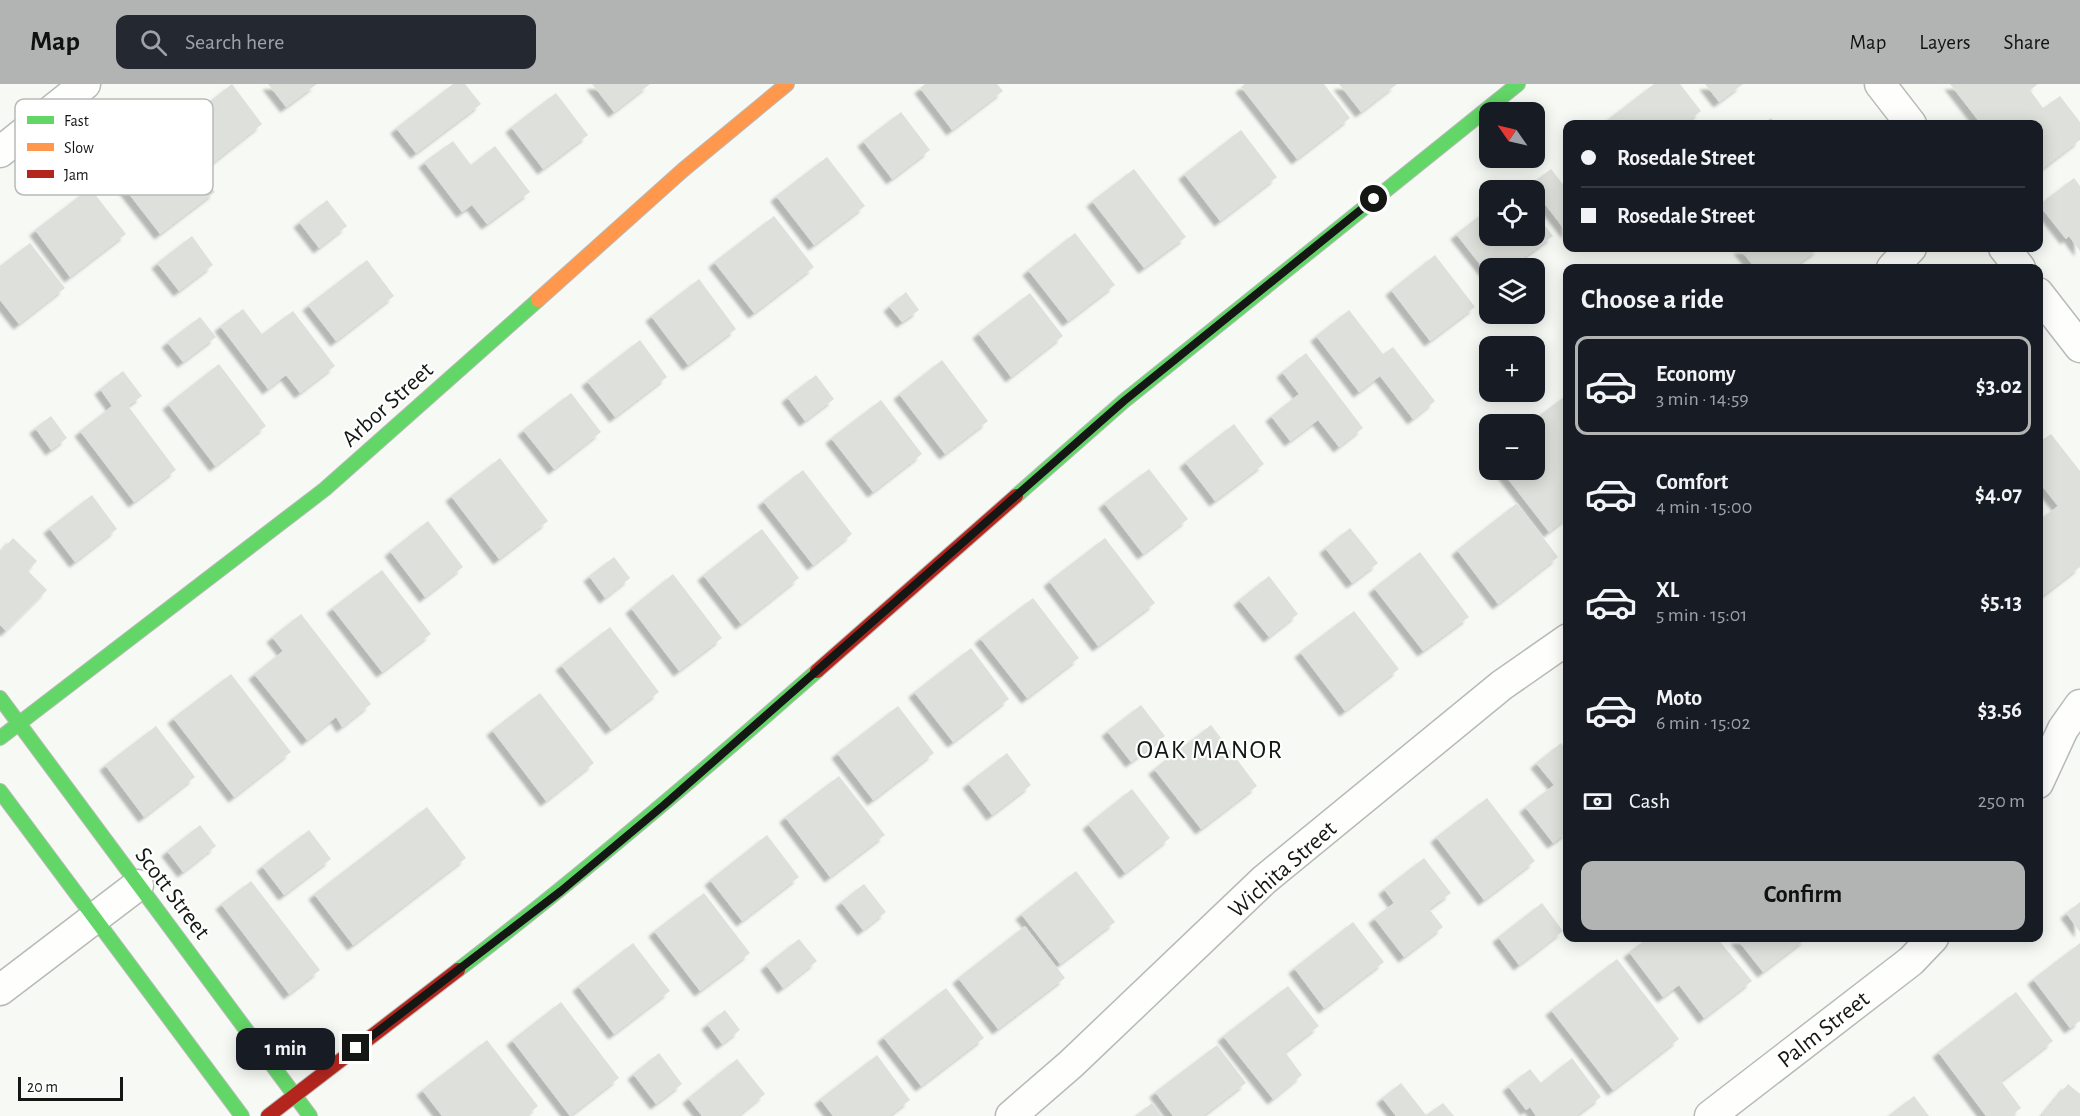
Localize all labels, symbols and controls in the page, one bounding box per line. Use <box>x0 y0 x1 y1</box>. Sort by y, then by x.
search box <box>116 15 536 69</box>
icon: search <box>137 26 170 59</box>
text: Map <box>30 28 80 56</box>
text: Search here <box>185 31 284 53</box>
text: Map <box>1850 32 1886 53</box>
text: Layers <box>1919 32 1970 53</box>
text: Share <box>2003 32 2050 53</box>
legend <box>15 99 213 195</box>
north arrow <box>1479 102 1545 168</box>
map controls <box>1479 102 1545 480</box>
text: Fast <box>64 113 89 129</box>
text: Slow <box>64 140 94 156</box>
text: Rosedale Street <box>1617 147 1755 169</box>
text: Jam <box>64 167 89 183</box>
button: locate <box>1479 180 1545 246</box>
route start <box>1360 185 1387 212</box>
text: Rosedale Street <box>1617 205 1755 227</box>
button: layers <box>1479 258 1545 324</box>
text: Choose a ride <box>1581 286 1724 313</box>
button: + <box>1479 336 1545 402</box>
street label: Arbor Street <box>337 358 438 452</box>
icon: car <box>1584 359 1638 413</box>
text: Economy <box>1656 363 1736 385</box>
text: $3.02 <box>1976 375 2022 397</box>
text: 3 min · 14:59 <box>1656 389 1749 409</box>
button: − <box>1479 414 1545 480</box>
icon: car <box>1584 467 1638 521</box>
text: Comfort <box>1656 471 1728 493</box>
text: $4.07 <box>1975 483 2022 505</box>
text: 4 min · 15:00 <box>1656 497 1752 517</box>
icon: car <box>1584 575 1638 629</box>
text: XL <box>1656 579 1679 601</box>
text: $5.13 <box>1980 591 2022 613</box>
text: 5 min · 15:01 <box>1656 605 1747 625</box>
icon: car <box>1584 683 1638 737</box>
text: Moto <box>1656 687 1702 709</box>
text: $3.56 <box>1977 699 2022 721</box>
text: 6 min · 15:02 <box>1656 713 1751 733</box>
district label: OAK MANOR <box>1137 737 1283 763</box>
icon: cash <box>1581 785 1614 818</box>
text: Cash <box>1629 790 1670 812</box>
text: 250 m <box>1978 791 2025 811</box>
street label: Wichita Street <box>1224 817 1341 923</box>
street label: Scott Street <box>130 843 214 944</box>
button: Confirm <box>1581 861 2025 930</box>
street label: Palm Street <box>1773 987 1874 1073</box>
callout: 1 min <box>236 1027 335 1069</box>
route end <box>342 1034 369 1061</box>
text: 1 min <box>264 1039 307 1059</box>
scale bar <box>18 1074 123 1102</box>
text: 20 m <box>27 1079 58 1095</box>

